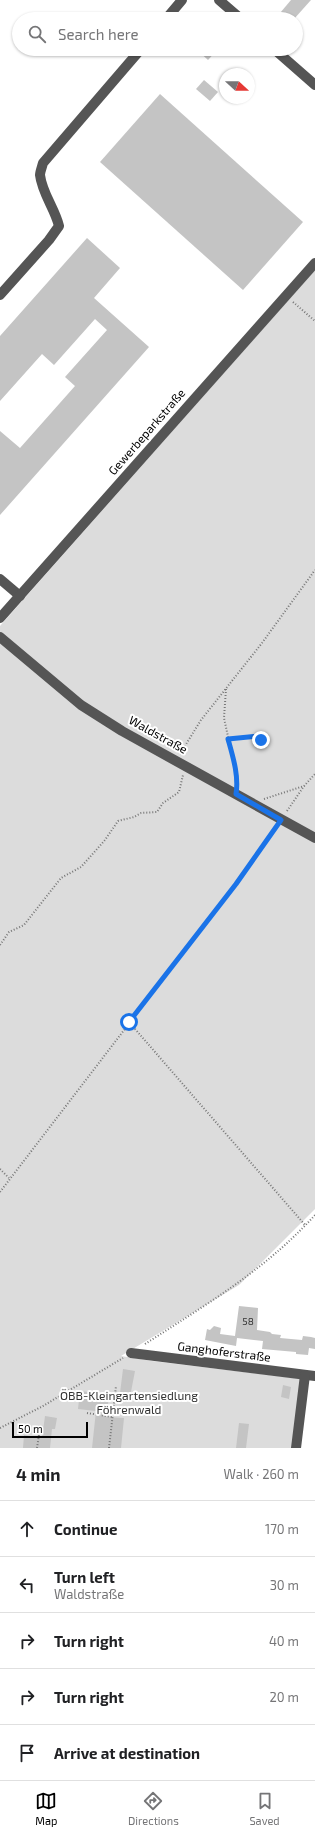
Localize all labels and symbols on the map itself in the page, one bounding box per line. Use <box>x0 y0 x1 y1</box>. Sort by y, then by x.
north arrow <box>219 68 255 104</box>
street label: Gewerbeparkstraße <box>105 385 187 477</box>
street label: Waldstraße <box>127 712 190 756</box>
route end <box>252 731 270 749</box>
route start <box>120 1013 138 1031</box>
house number: 58 <box>242 1315 254 1327</box>
street label: Ganghoferstraße <box>177 1338 272 1364</box>
park label: ÖBB-Kleingartensiedlung Föhrenwald <box>60 1388 198 1416</box>
scale bar <box>12 1420 88 1439</box>

